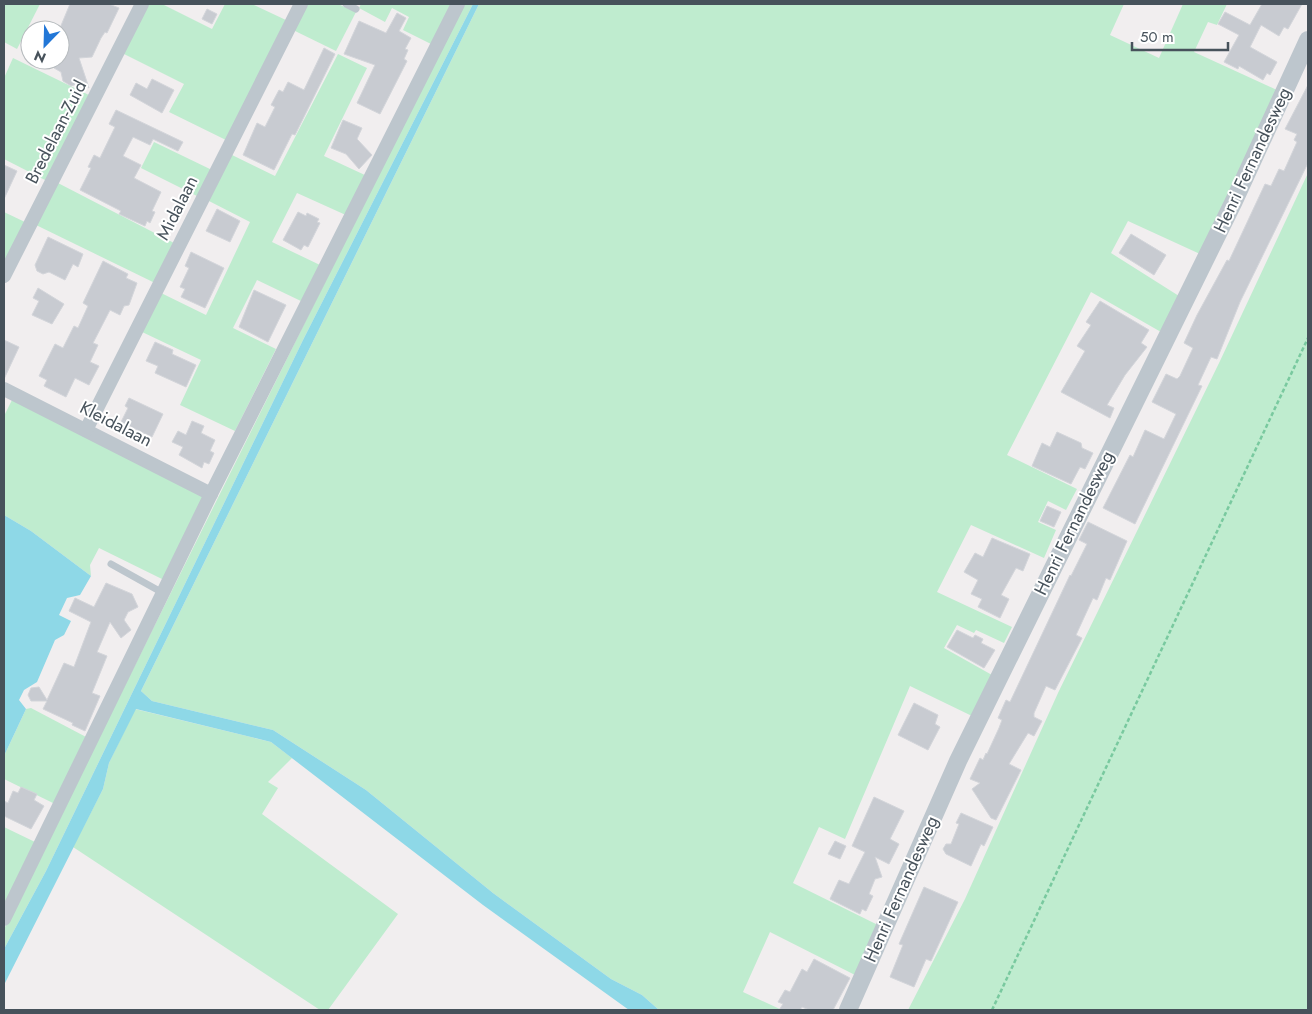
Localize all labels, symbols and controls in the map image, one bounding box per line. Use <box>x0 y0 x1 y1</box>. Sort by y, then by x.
north arrow <box>20 20 70 70</box>
scale bar <box>1132 20 1228 52</box>
text: 50 m <box>1140 26 1174 48</box>
text: N <box>31 46 49 68</box>
street label: Bredelaan-Zuid <box>19 76 93 188</box>
street label: Henri Fernandesweg <box>1207 83 1297 237</box>
street label: Midalaan <box>150 171 204 245</box>
street label: Kleidalaan <box>75 395 157 453</box>
street label: Henri Fernandesweg <box>1028 447 1120 599</box>
street label: Henri Fernandesweg <box>857 812 945 966</box>

